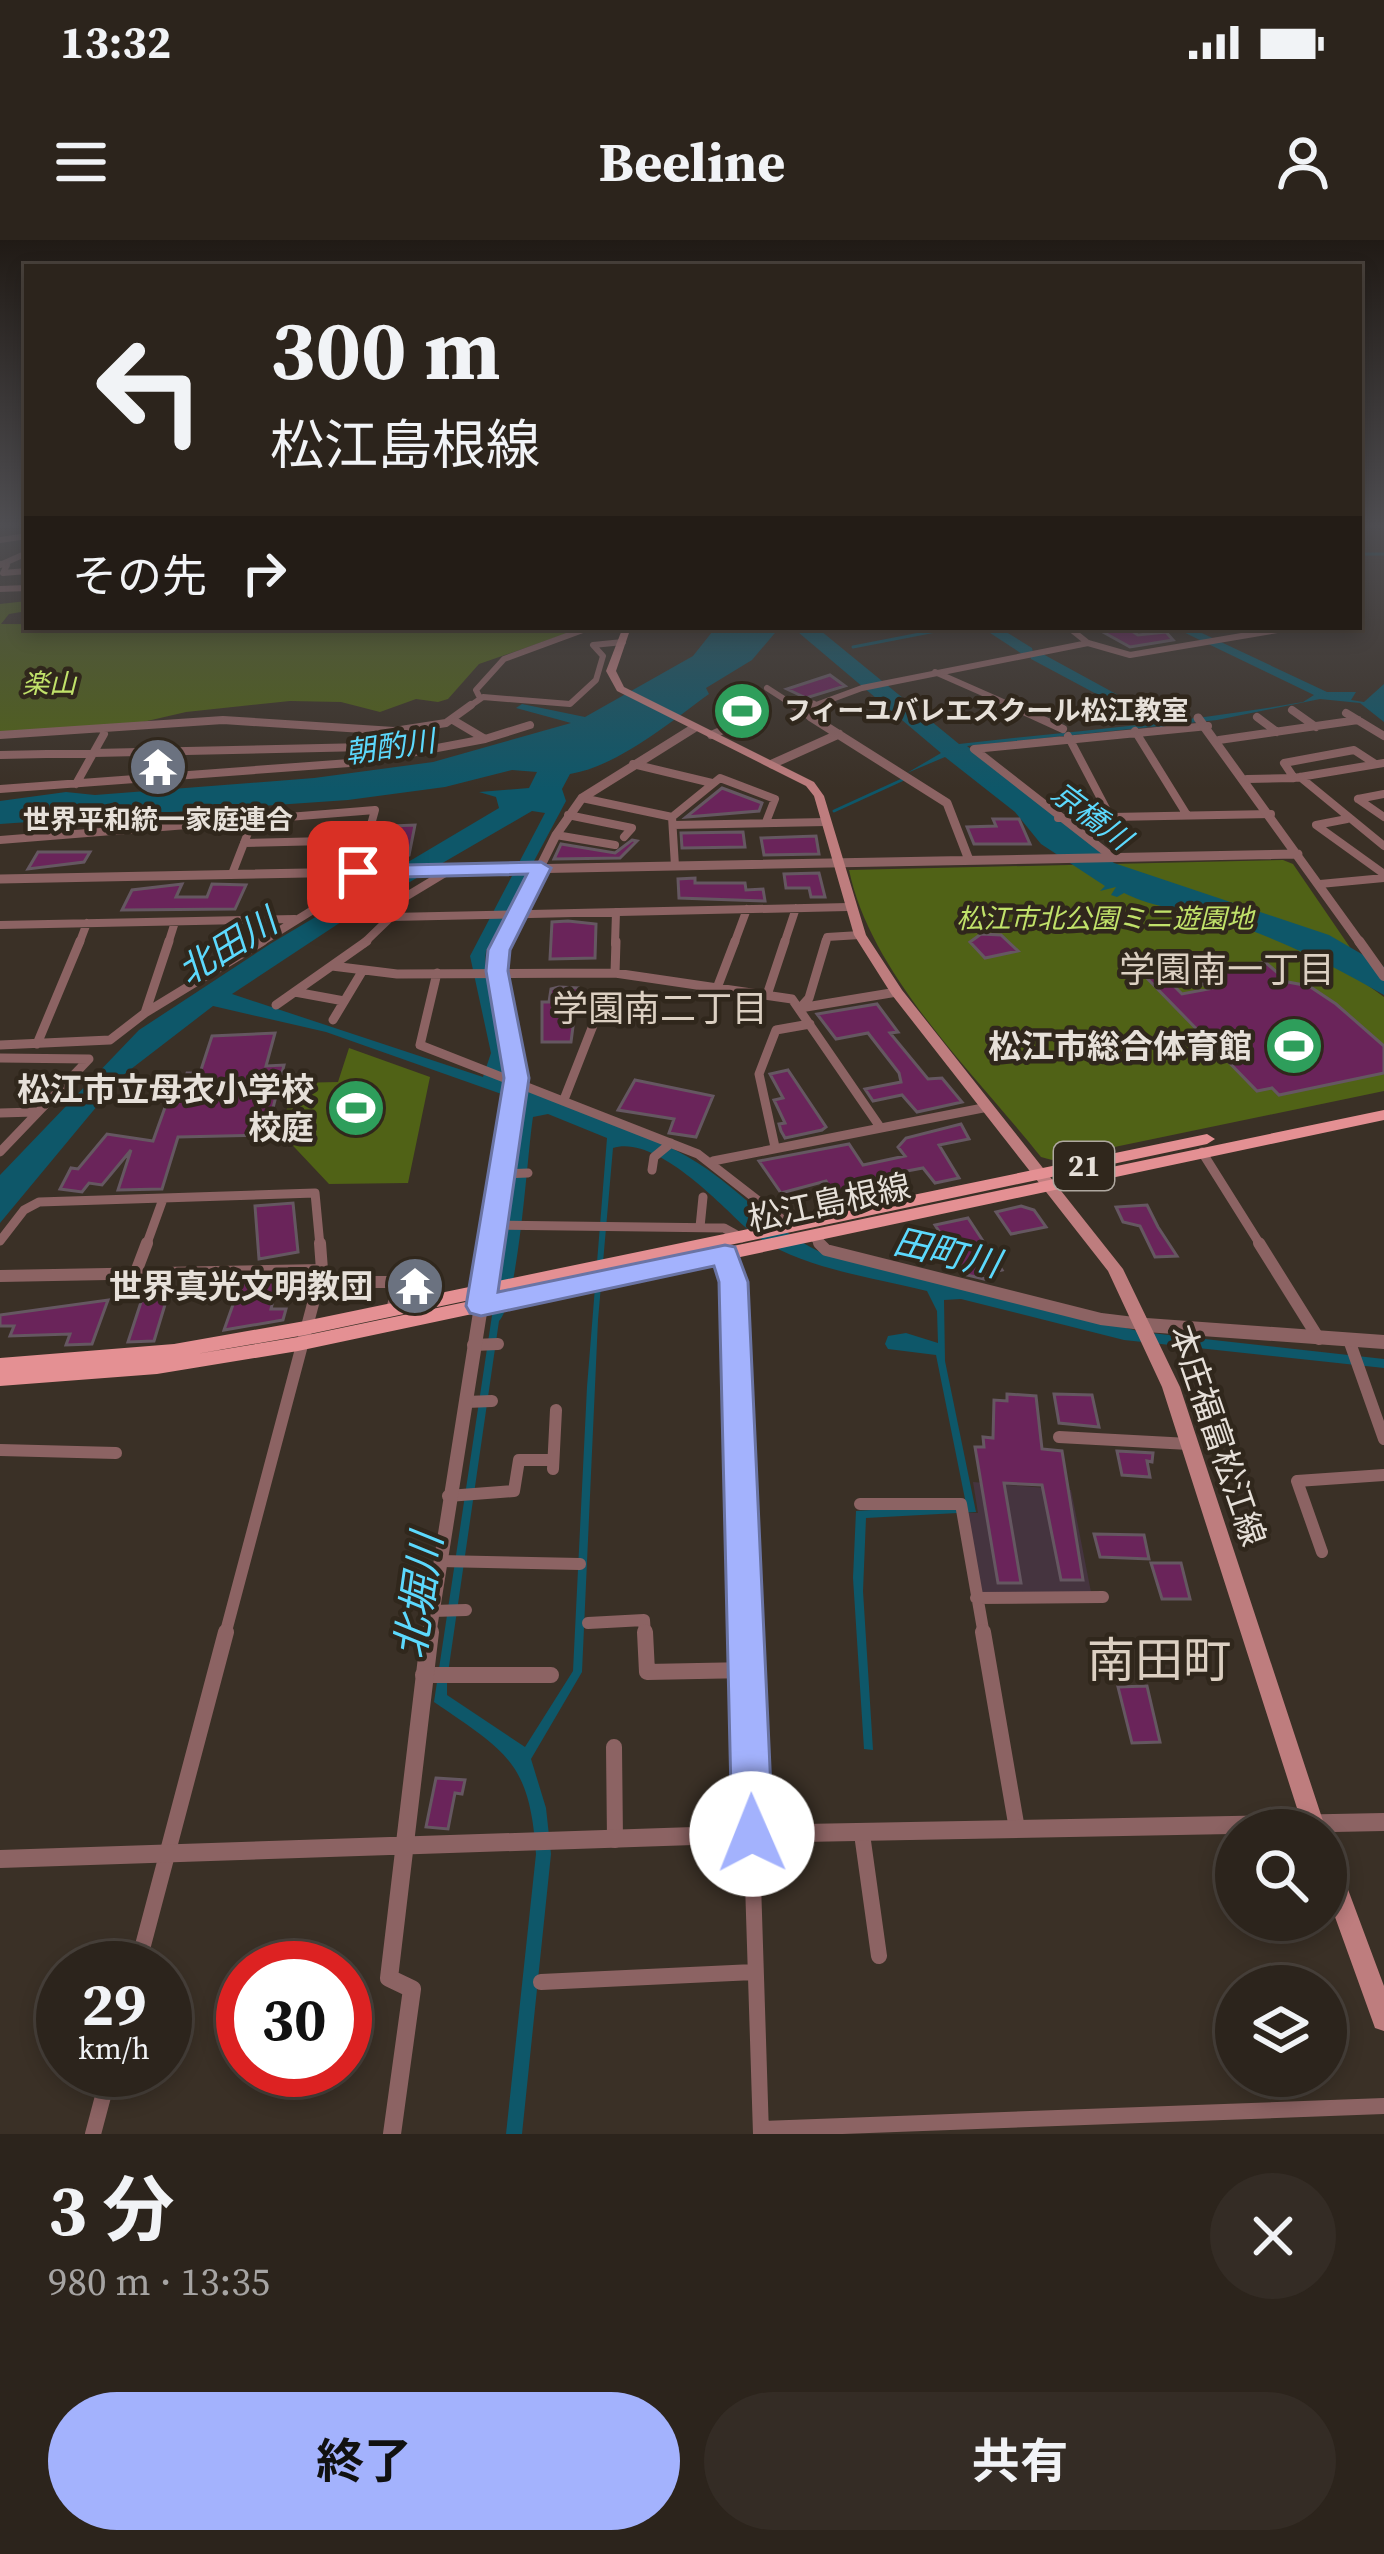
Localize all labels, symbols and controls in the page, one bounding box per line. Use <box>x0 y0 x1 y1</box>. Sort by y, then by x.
text: 13:32 <box>60 11 171 73</box>
text: Beeline <box>599 125 785 199</box>
icon: menu <box>48 129 114 195</box>
icon: person <box>1270 129 1336 195</box>
text: 300 m <box>270 292 501 407</box>
icon: left <box>72 312 228 468</box>
text: 松江島根線 <box>270 408 540 482</box>
icon: right <box>231 540 297 606</box>
text: その先 <box>72 545 207 607</box>
park label: 楽山 <box>22 665 78 702</box>
sports icon: フィーユバレエスクール松江教室 <box>711 680 773 742</box>
place label: フィーユバレエスクール松江教室 <box>784 692 1188 729</box>
water label: 朝酌川 <box>343 720 440 773</box>
temple icon: 世界平和統一家庭連合 <box>127 736 189 798</box>
water label: 京橋川 <box>1043 772 1142 861</box>
place label: 世界平和統一家庭連合 <box>23 801 293 838</box>
pin <box>307 821 409 923</box>
icon: arrive <box>325 839 391 905</box>
water label: 北田川 <box>168 895 289 996</box>
park label: 松江市北公園ミニ遊園地 <box>957 900 1256 937</box>
district label: 学園南一丁目 <box>1119 945 1335 994</box>
district label: 学園南二丁目 <box>552 984 768 1033</box>
sports icon: 松江市総合体育館 <box>1263 1015 1325 1077</box>
place label: 松江市総合体育館 <box>988 1024 1252 1069</box>
place label: 松江市立母衣小学校 校庭 <box>17 1067 314 1150</box>
sports icon: 松江市立母衣小学校 校庭 <box>325 1077 387 1139</box>
road number: 21 <box>1054 1142 1114 1190</box>
street label: 松江島根線 <box>744 1163 914 1242</box>
water label: 田町川 <box>889 1216 1009 1289</box>
temple icon: 世界真光文明教団 <box>384 1255 446 1317</box>
place label: 世界真光文明教団 <box>109 1264 373 1309</box>
street label: 本庄福富松江線 <box>1159 1319 1276 1552</box>
water label: 北堀川 <box>381 1526 456 1662</box>
district label: 南田町 <box>1087 1627 1231 1693</box>
position arrow <box>689 1771 815 1897</box>
map controls <box>1215 1809 1347 2097</box>
button: search <box>1215 1809 1347 1941</box>
speed limit sign: 30 <box>216 1941 372 2097</box>
text: 29 <box>81 1963 147 2045</box>
button: layers <box>1215 1965 1347 2097</box>
text: km/h <box>78 2028 150 2069</box>
text: 3 分 <box>48 2160 174 2259</box>
button: close <box>1210 2173 1336 2299</box>
text: 980 m · 13:35 <box>48 2255 270 2308</box>
button: 終了 <box>48 2392 680 2530</box>
button: 共有 <box>704 2392 1336 2530</box>

